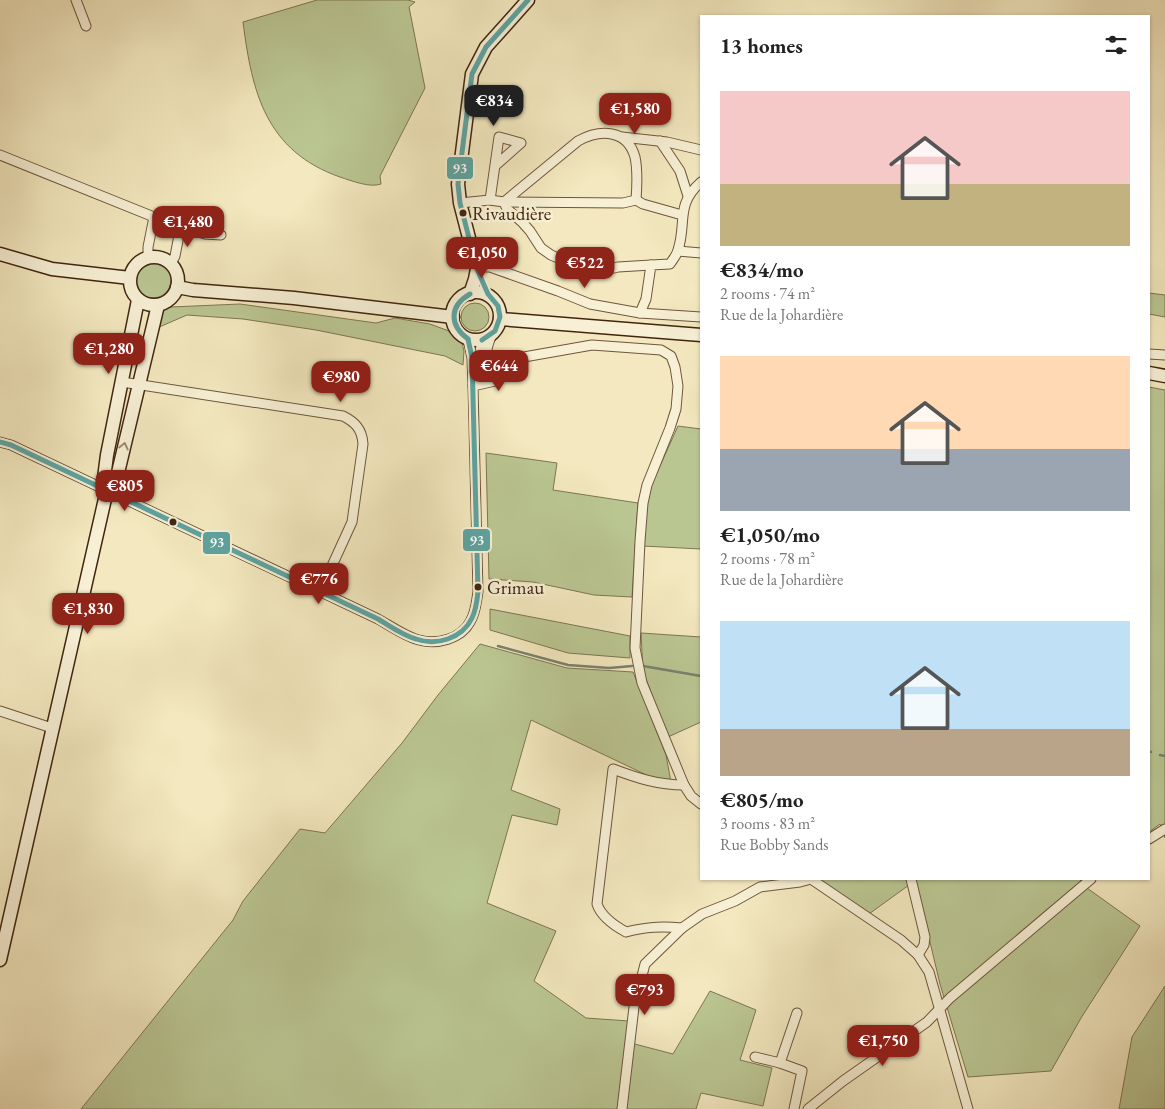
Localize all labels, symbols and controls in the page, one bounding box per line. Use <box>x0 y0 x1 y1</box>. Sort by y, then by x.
icon: filters <box>1102 31 1130 59</box>
text: 13 homes <box>720 32 803 59</box>
pin: €834 <box>464 84 524 127</box>
text: €834 <box>475 90 513 111</box>
pin: €1,580 <box>594 92 676 135</box>
text: €1,580 <box>610 98 660 119</box>
icon: home <box>880 123 970 213</box>
line badge: 93 <box>446 156 474 180</box>
text: 93 <box>453 159 467 177</box>
place label: Rivaudière <box>472 201 551 226</box>
pin: €1,480 <box>147 206 229 248</box>
marker: Rivaudière <box>458 208 468 218</box>
text: €1,480 <box>163 211 213 232</box>
pin: €1,050 <box>441 236 523 279</box>
text: €1,050 <box>457 242 507 263</box>
pin: €522 <box>555 246 615 289</box>
text: €522 <box>566 252 604 273</box>
text: €834/mo <box>720 256 804 283</box>
text: 2 rooms · 74 m² <box>720 283 815 304</box>
text: Rue de la Johardière <box>720 304 843 325</box>
pin: €1,280 <box>68 332 150 375</box>
text: €1,280 <box>84 338 134 359</box>
pin: €644 <box>469 350 529 392</box>
text: €644 <box>480 355 518 376</box>
pin: €980 <box>311 360 371 403</box>
text: €980 <box>322 366 360 387</box>
icon: home <box>880 388 970 478</box>
one-way arrow <box>118 442 129 451</box>
pin: €805 <box>95 470 155 512</box>
text: €805 <box>106 475 144 496</box>
unlabelled marker <box>168 517 178 527</box>
text: €1,050/mo <box>720 521 820 548</box>
line badge: 93 <box>462 528 491 552</box>
line badge: 93 <box>202 531 231 555</box>
text: 93 <box>470 531 484 549</box>
text: 93 <box>210 533 224 551</box>
text: 2 rooms · 78 m² <box>720 548 815 569</box>
pin: €776 <box>289 562 349 605</box>
text: €776 <box>300 568 338 589</box>
text: Rue de la Johardière <box>720 569 843 590</box>
place label: Grimau <box>487 575 544 600</box>
marker: Grimau <box>473 582 483 592</box>
pin: €1,830 <box>47 592 129 635</box>
text: €1,830 <box>63 598 113 619</box>
icon: home <box>880 653 970 743</box>
text: €805/mo <box>720 786 804 813</box>
text: 3 rooms · 83 m² <box>720 813 815 834</box>
text: Rue Bobby Sands <box>720 834 828 855</box>
pin: €793 <box>615 974 675 1016</box>
text: €793 <box>626 979 664 1000</box>
pin: €1,750 <box>842 1024 924 1067</box>
text: €1,750 <box>858 1030 908 1051</box>

